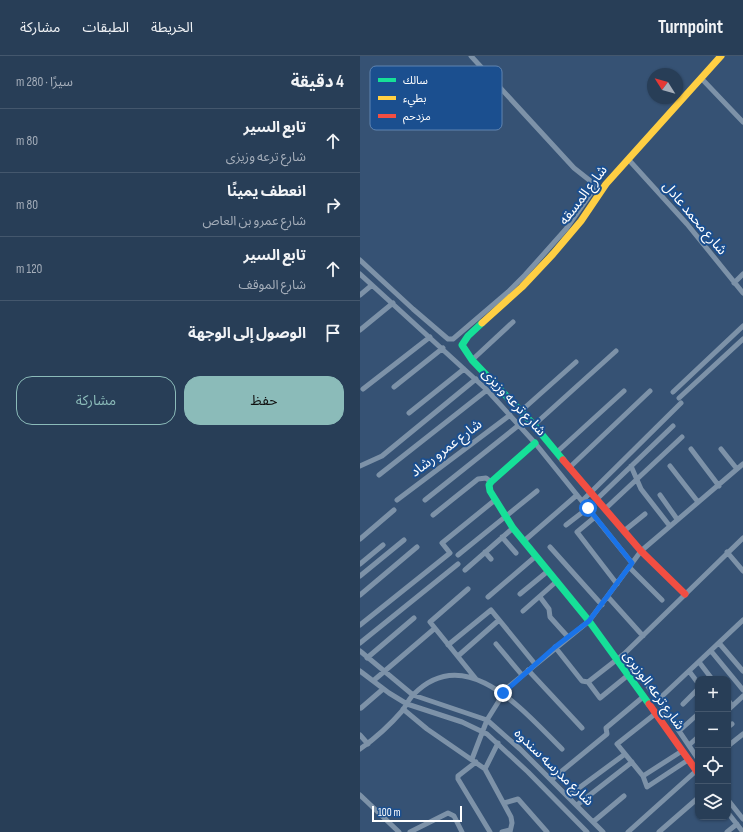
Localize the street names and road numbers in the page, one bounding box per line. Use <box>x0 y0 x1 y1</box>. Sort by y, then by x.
street label: شارع المسقه <box>555 162 613 229</box>
street label: شارع محمد عادل <box>658 178 731 260</box>
street label: شارع ترعه وزيزى <box>477 365 550 441</box>
street label: شارع عمرو رشاد <box>407 416 486 482</box>
street label: شارع ترعه الوزيرى <box>618 647 688 734</box>
street label: شارع مدرسه سندوه <box>509 725 597 811</box>

